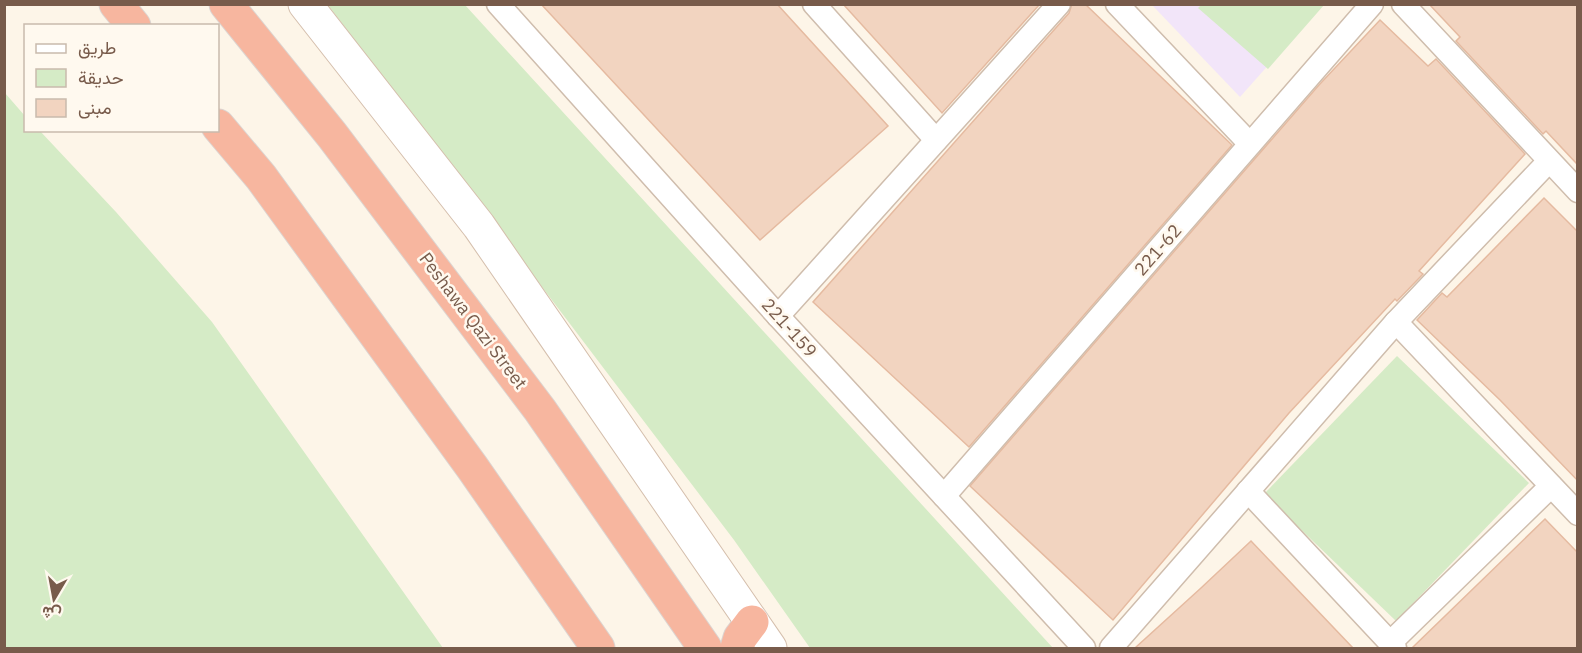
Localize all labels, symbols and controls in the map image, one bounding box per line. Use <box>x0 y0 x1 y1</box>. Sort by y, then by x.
legend <box>24 24 219 132</box>
text: طريق <box>78 36 116 59</box>
text: حديقة <box>78 66 124 89</box>
text: مبنى <box>78 96 112 119</box>
street label: 221-62 <box>1129 219 1186 280</box>
street label: Peshawa Qazi Street <box>414 248 532 394</box>
street label: 221-159 <box>757 293 822 362</box>
north arrow <box>24 569 84 629</box>
text: ش <box>40 602 63 625</box>

